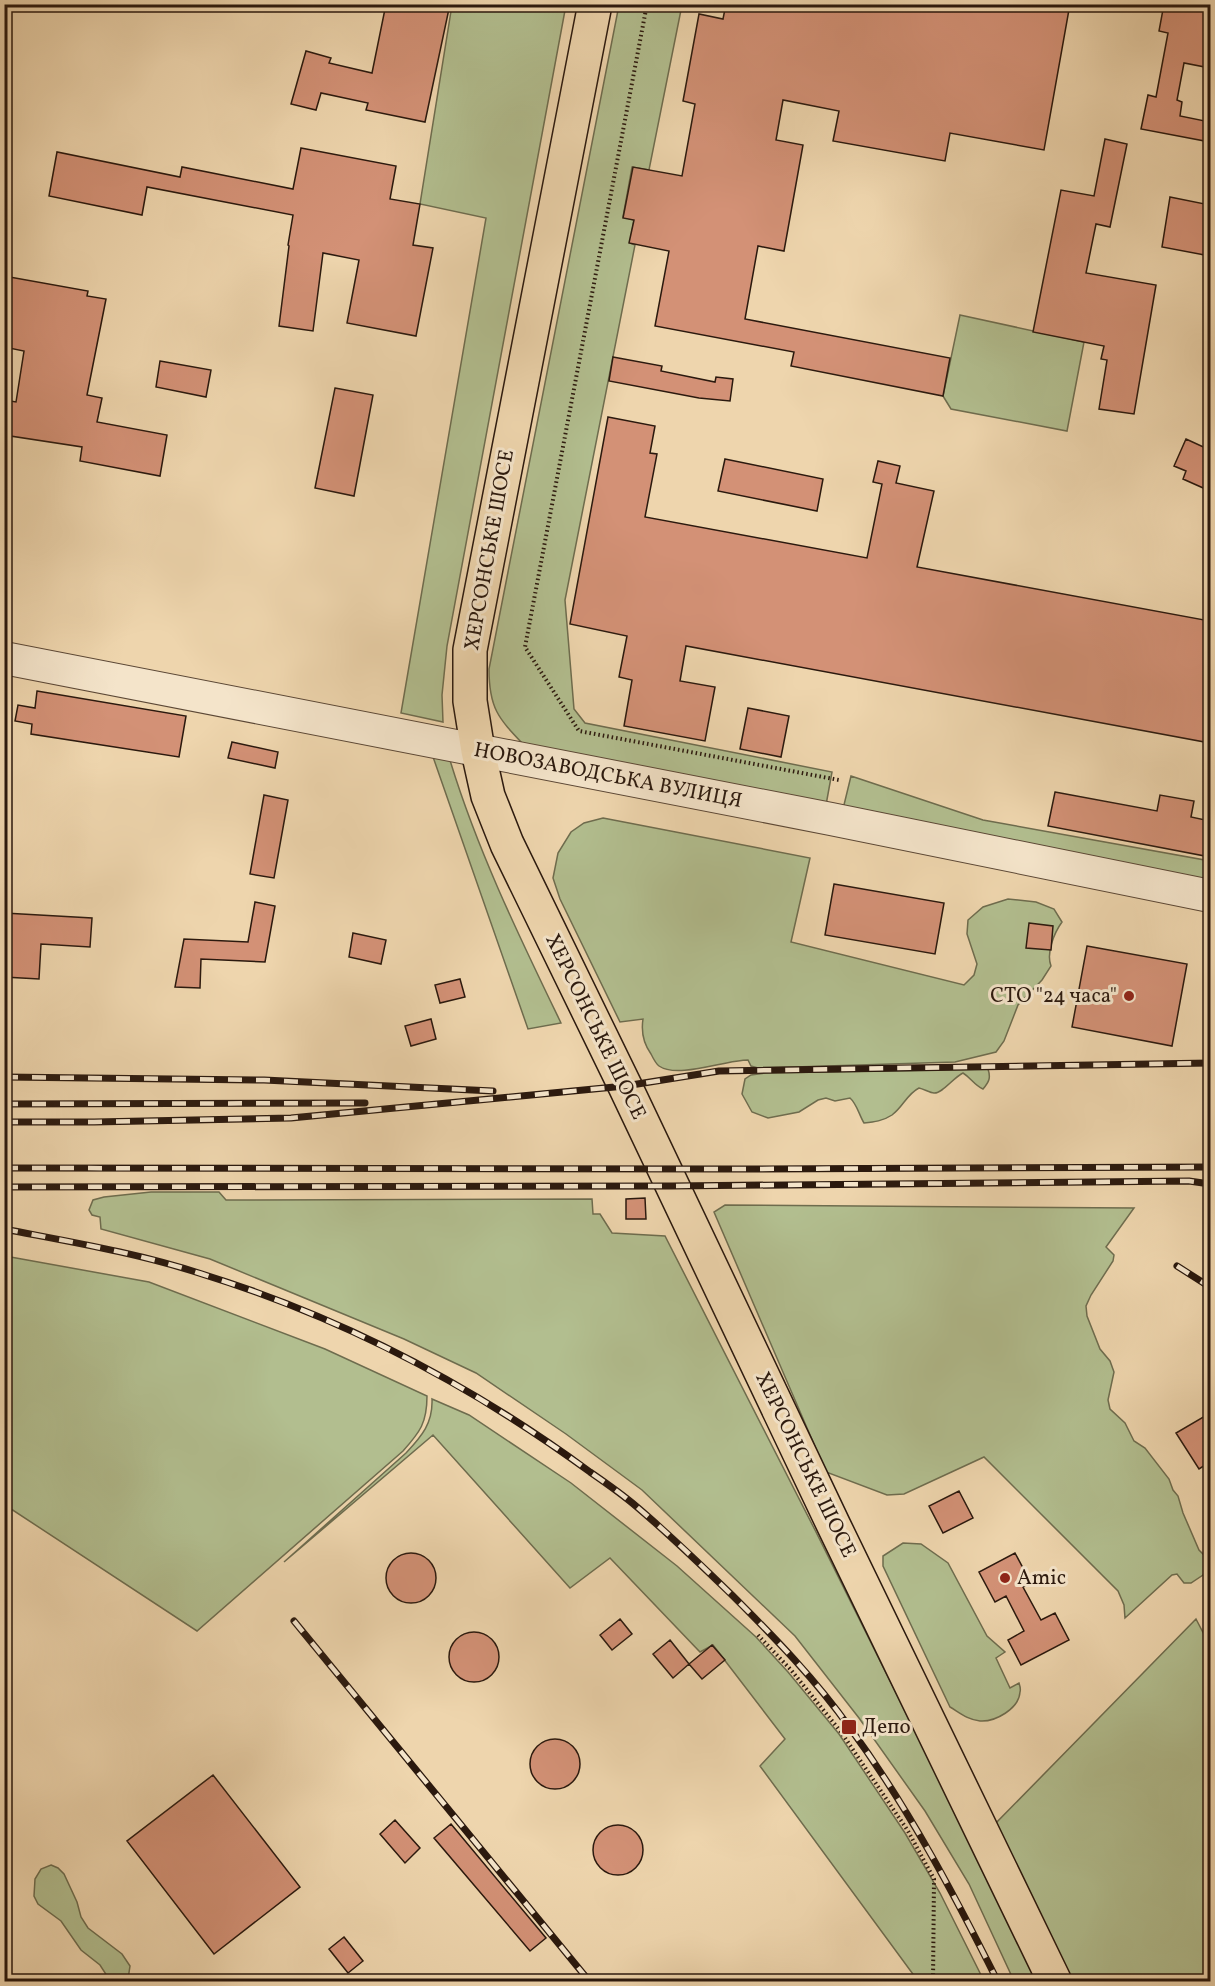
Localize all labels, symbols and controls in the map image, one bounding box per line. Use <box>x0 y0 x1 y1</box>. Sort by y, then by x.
street label: ХЕРСОНСЬКЕ ШОСЕ <box>458 447 522 653</box>
street label: НОВОЗАВОДСЬКА ВУЛИЦЯ <box>471 736 745 816</box>
street label: ХЕРСОНСЬКЕ ШОСЕ <box>537 929 653 1125</box>
place label: СТО "24 часа" <box>990 982 1117 1011</box>
marker: СТО "24 часа" <box>1122 989 1136 1003</box>
street label: ХЕРСОНСЬКЕ ШОСЕ <box>747 1367 863 1563</box>
place label: Amic <box>1017 1564 1066 1593</box>
marker: Amic <box>998 1571 1012 1585</box>
place label: Депо <box>862 1713 911 1742</box>
marker: Депо <box>840 1718 858 1736</box>

